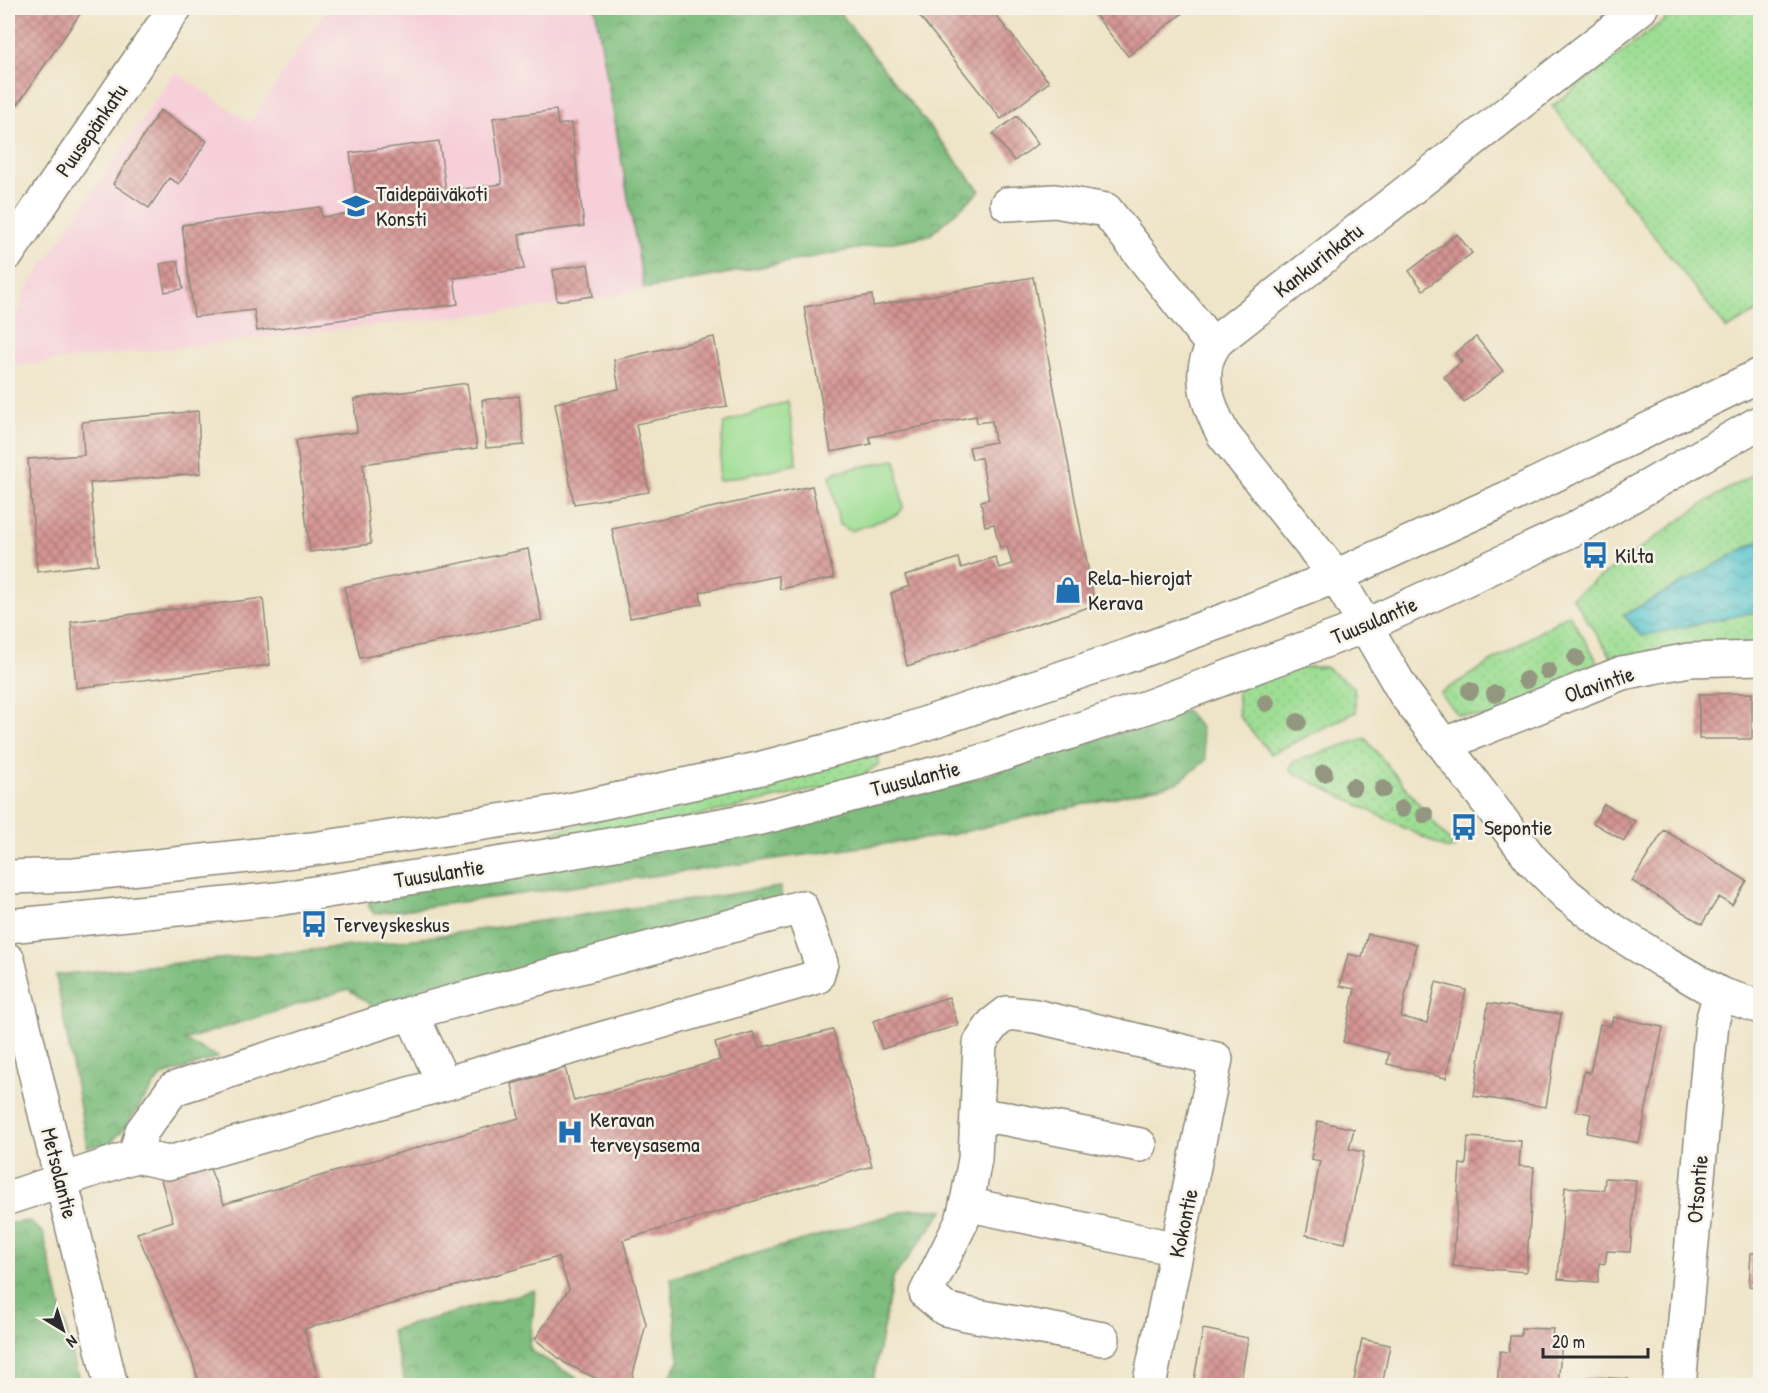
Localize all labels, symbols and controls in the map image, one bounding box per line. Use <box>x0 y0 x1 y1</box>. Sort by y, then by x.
street label: Puusepänkatu <box>48 77 134 183</box>
place label: Taidepäiväkoti Konsti <box>376 178 488 233</box>
school or university icon: Taidepäiväkoti Konsti <box>341 191 371 221</box>
street label: Kankurinkatu <box>1267 216 1369 304</box>
bus stop icon: Kilta <box>1580 540 1610 570</box>
place label: Kilta <box>1615 540 1654 570</box>
place label: Rela-hierojat Kerava <box>1088 562 1192 617</box>
shop icon: Rela-hierojat Kerava <box>1053 575 1083 605</box>
street label: Tuusulantie <box>1326 588 1422 652</box>
street label: Olavintie <box>1560 658 1638 710</box>
street label: Tuusulantie <box>867 752 963 804</box>
bus stop icon: Sepontie <box>1449 812 1479 842</box>
place label: Sepontie <box>1484 812 1553 842</box>
street label: Tuusulantie <box>392 851 486 895</box>
bus stop icon: Terveyskeskus <box>299 909 329 939</box>
place label: Terveyskeskus <box>334 909 450 939</box>
place label: Keravan terveysasema <box>590 1104 700 1159</box>
hospital icon: Keravan terveysasema <box>555 1117 585 1147</box>
street label: Metsolantie <box>34 1125 86 1222</box>
street label: Otsontie <box>1679 1153 1715 1224</box>
street label: Kokontie <box>1161 1186 1205 1260</box>
north arrow <box>33 1300 93 1360</box>
scale bar <box>1543 1321 1648 1359</box>
text: 20 m <box>1552 1329 1585 1354</box>
text: N <box>62 1331 82 1353</box>

